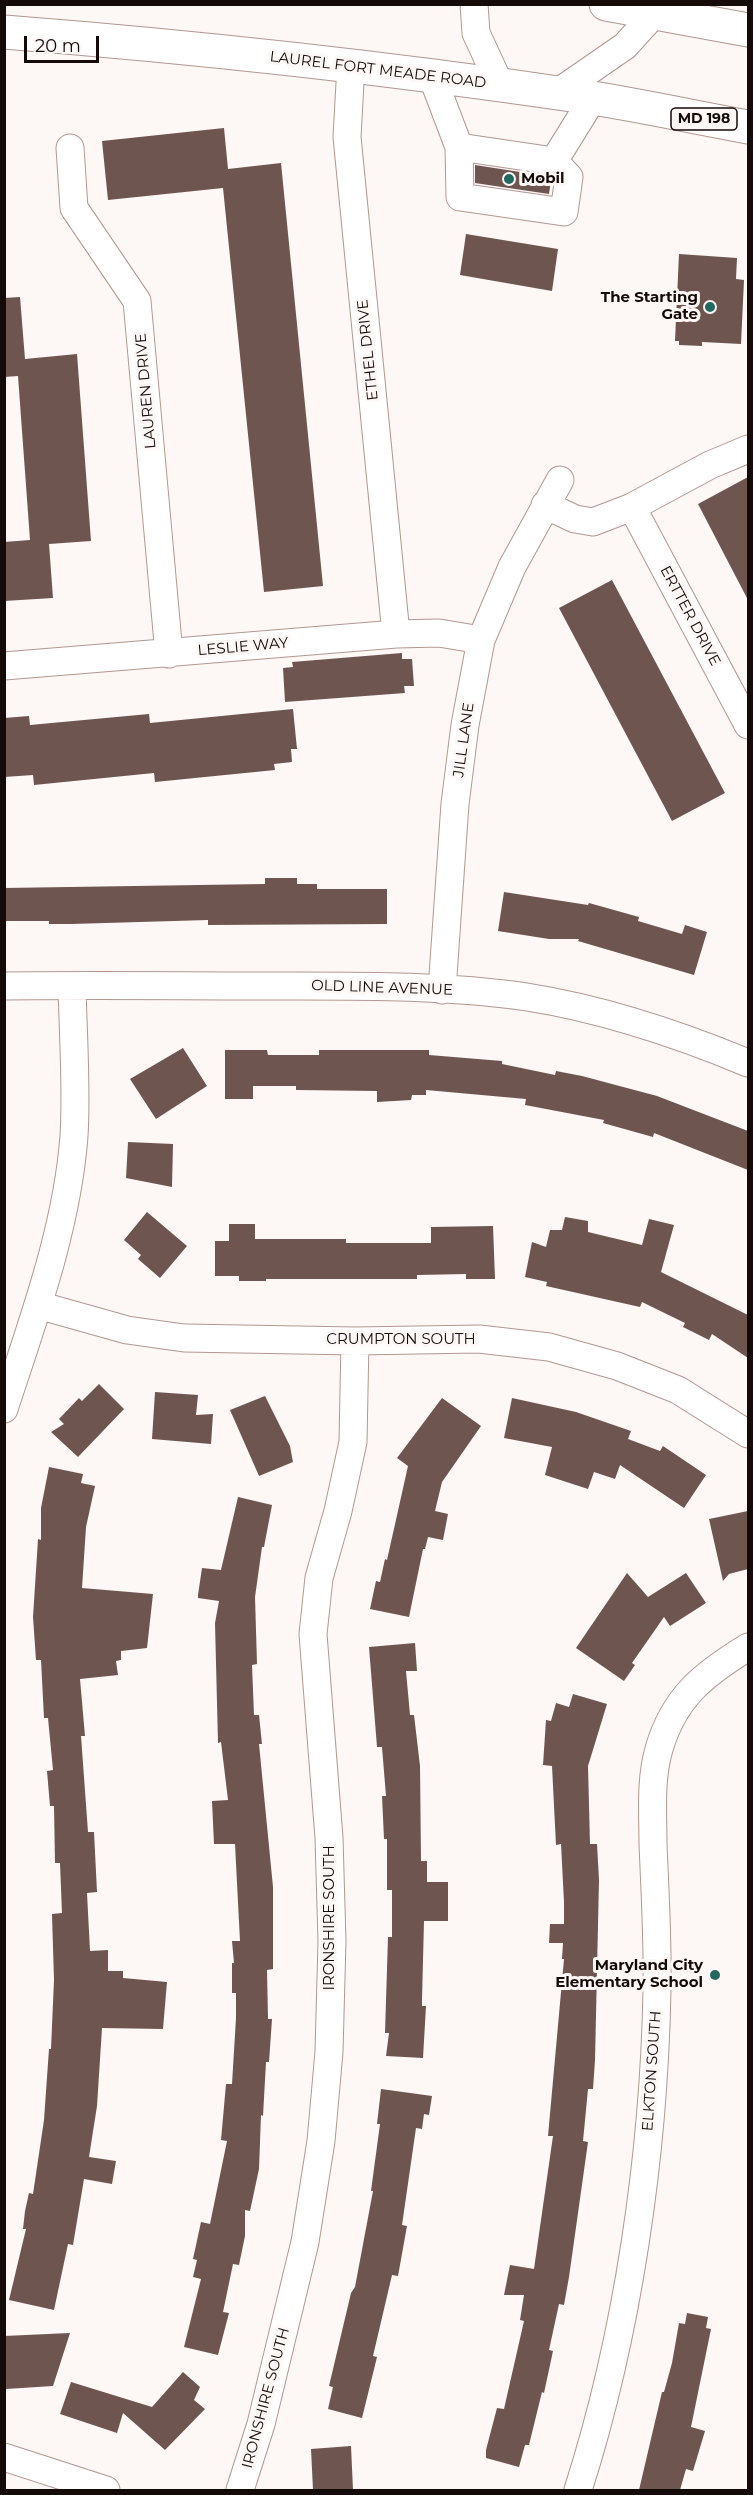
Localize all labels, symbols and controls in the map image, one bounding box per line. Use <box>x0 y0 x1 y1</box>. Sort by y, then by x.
scale bar <box>27 24 102 62</box>
text: 20 m <box>35 35 81 57</box>
street label: LAUREL FORT MEADE ROAD <box>269 48 487 92</box>
road number: MD 198 <box>671 108 737 130</box>
place label: Mobil <box>521 170 565 188</box>
marker: Mobil <box>502 172 516 186</box>
place label: The Starting Gate <box>601 289 698 324</box>
street label: ETHEL DRIVE <box>354 299 382 401</box>
marker: The Starting Gate <box>703 300 717 314</box>
street label: LAUREN DRIVE <box>132 332 160 450</box>
street label: ERTTER DRIVE <box>656 563 724 669</box>
street label: LESLIE WAY <box>197 634 289 660</box>
street label: JILL LANE <box>450 701 478 779</box>
street label: OLD LINE AVENUE <box>311 977 453 999</box>
street label: CRUMPTON SOUTH <box>326 1331 476 1349</box>
street label: IRONSHIRE SOUTH <box>321 1845 339 1991</box>
place label: Maryland City Elementary School <box>555 1957 703 1992</box>
marker: Maryland City Elementary School <box>708 1968 722 1982</box>
street label: ELKTON SOUTH <box>639 2010 665 2132</box>
street label: IRONSHIRE SOUTH <box>239 2326 293 2470</box>

